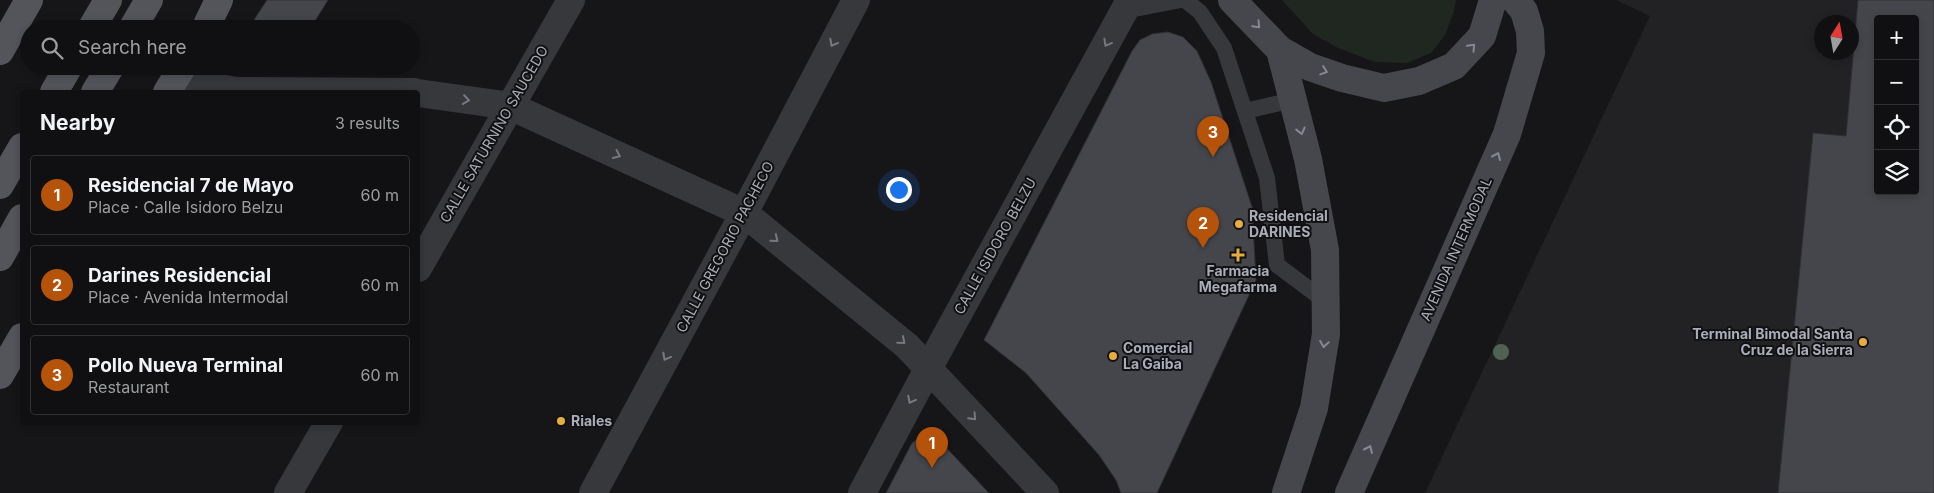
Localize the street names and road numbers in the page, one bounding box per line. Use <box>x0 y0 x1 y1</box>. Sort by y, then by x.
street label: CALLE SATURNINO SAUCEDO <box>436 42 551 225</box>
street label: CALLE GREGORIO PACHECO <box>672 158 777 335</box>
street label: AVENIDA INTERMODAL <box>1416 174 1495 323</box>
street label: CALLE ISIDORO BELZU <box>950 175 1039 317</box>

